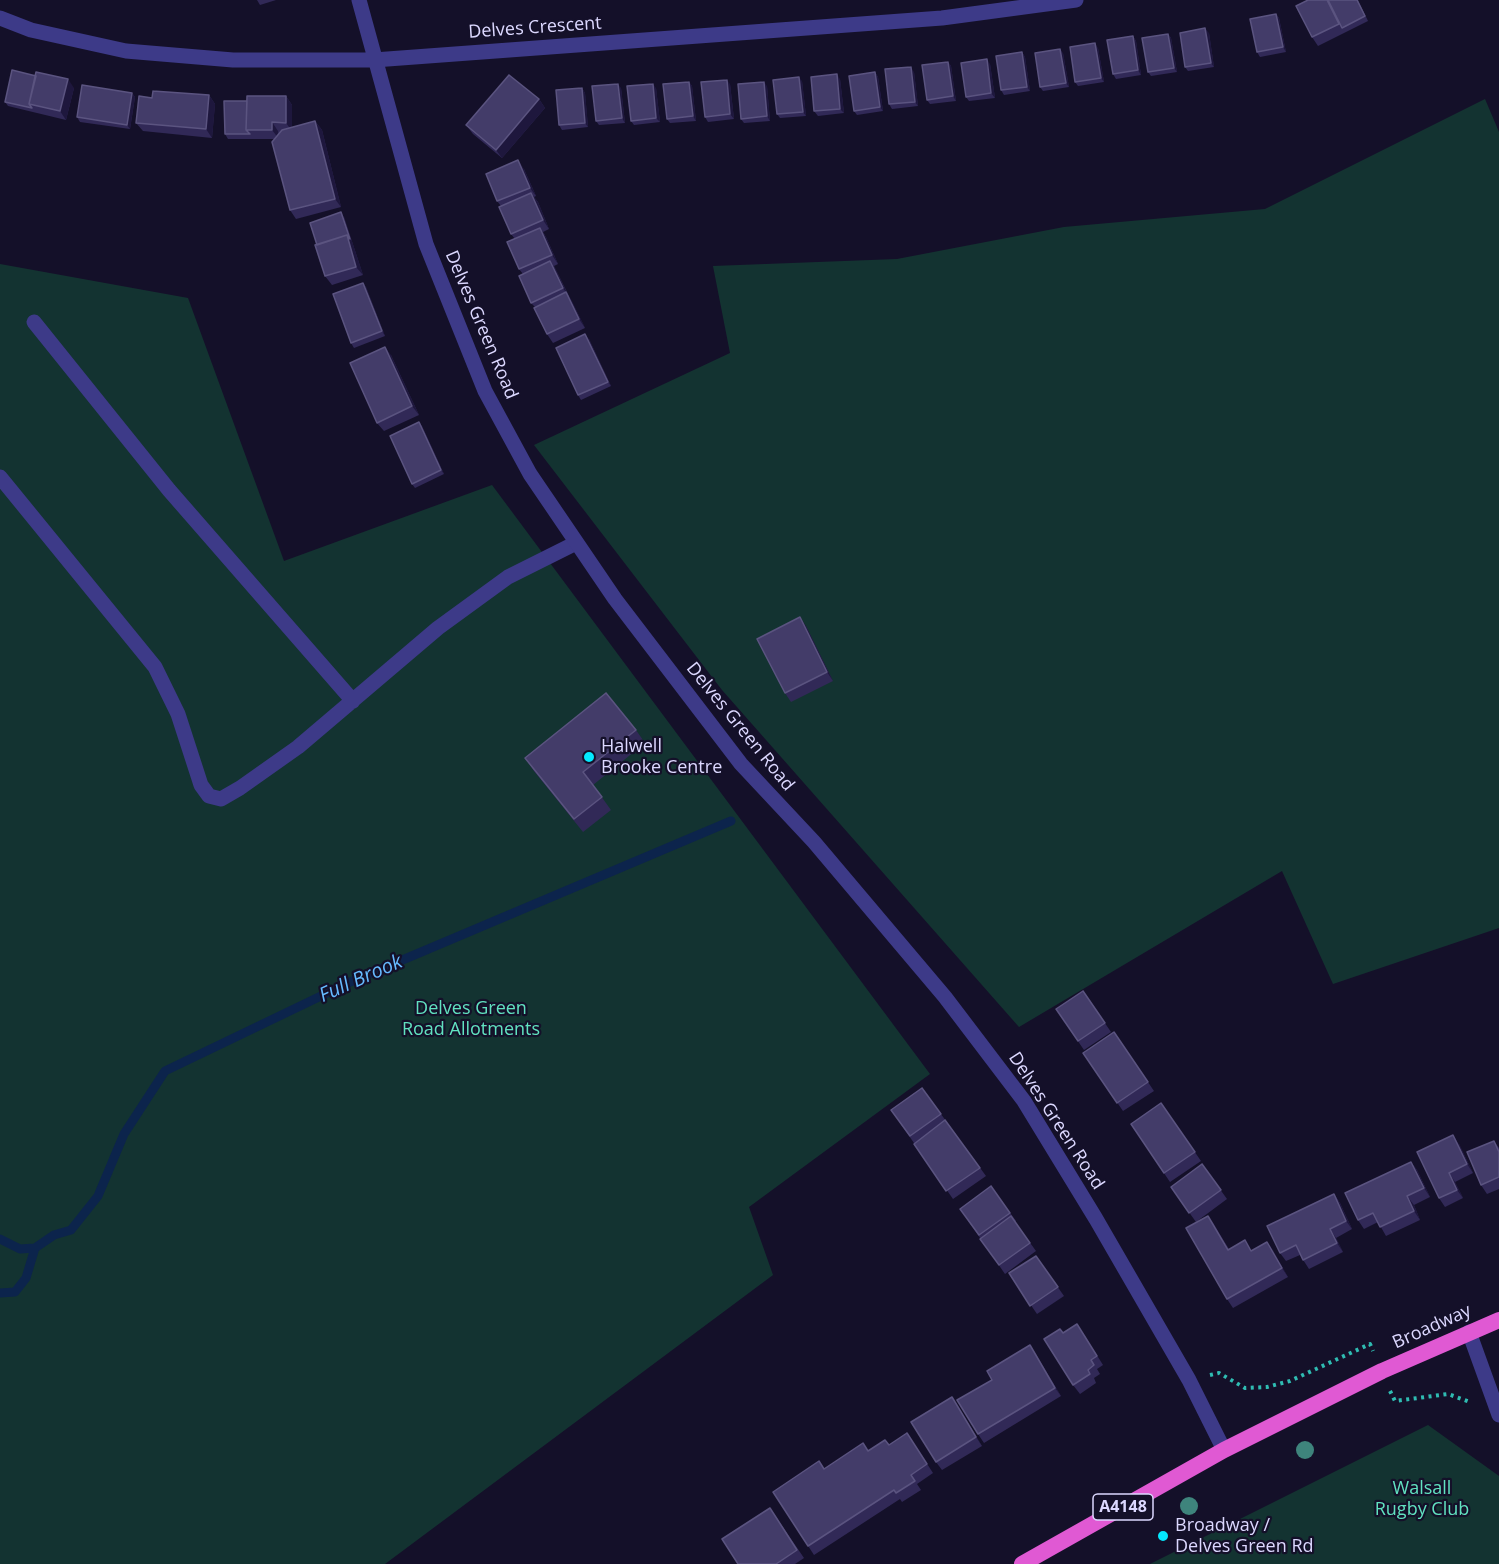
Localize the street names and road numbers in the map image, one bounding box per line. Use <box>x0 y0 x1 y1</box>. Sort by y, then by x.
street label: Delves Crescent <box>468 13 602 43</box>
street label: Delves Green Road <box>440 247 522 403</box>
street label: Delves Green Road <box>681 658 799 796</box>
street label: Delves Green Road <box>1004 1048 1108 1194</box>
street label: Broadway <box>1389 1300 1475 1354</box>
road number: A4148 <box>1093 1494 1153 1520</box>

